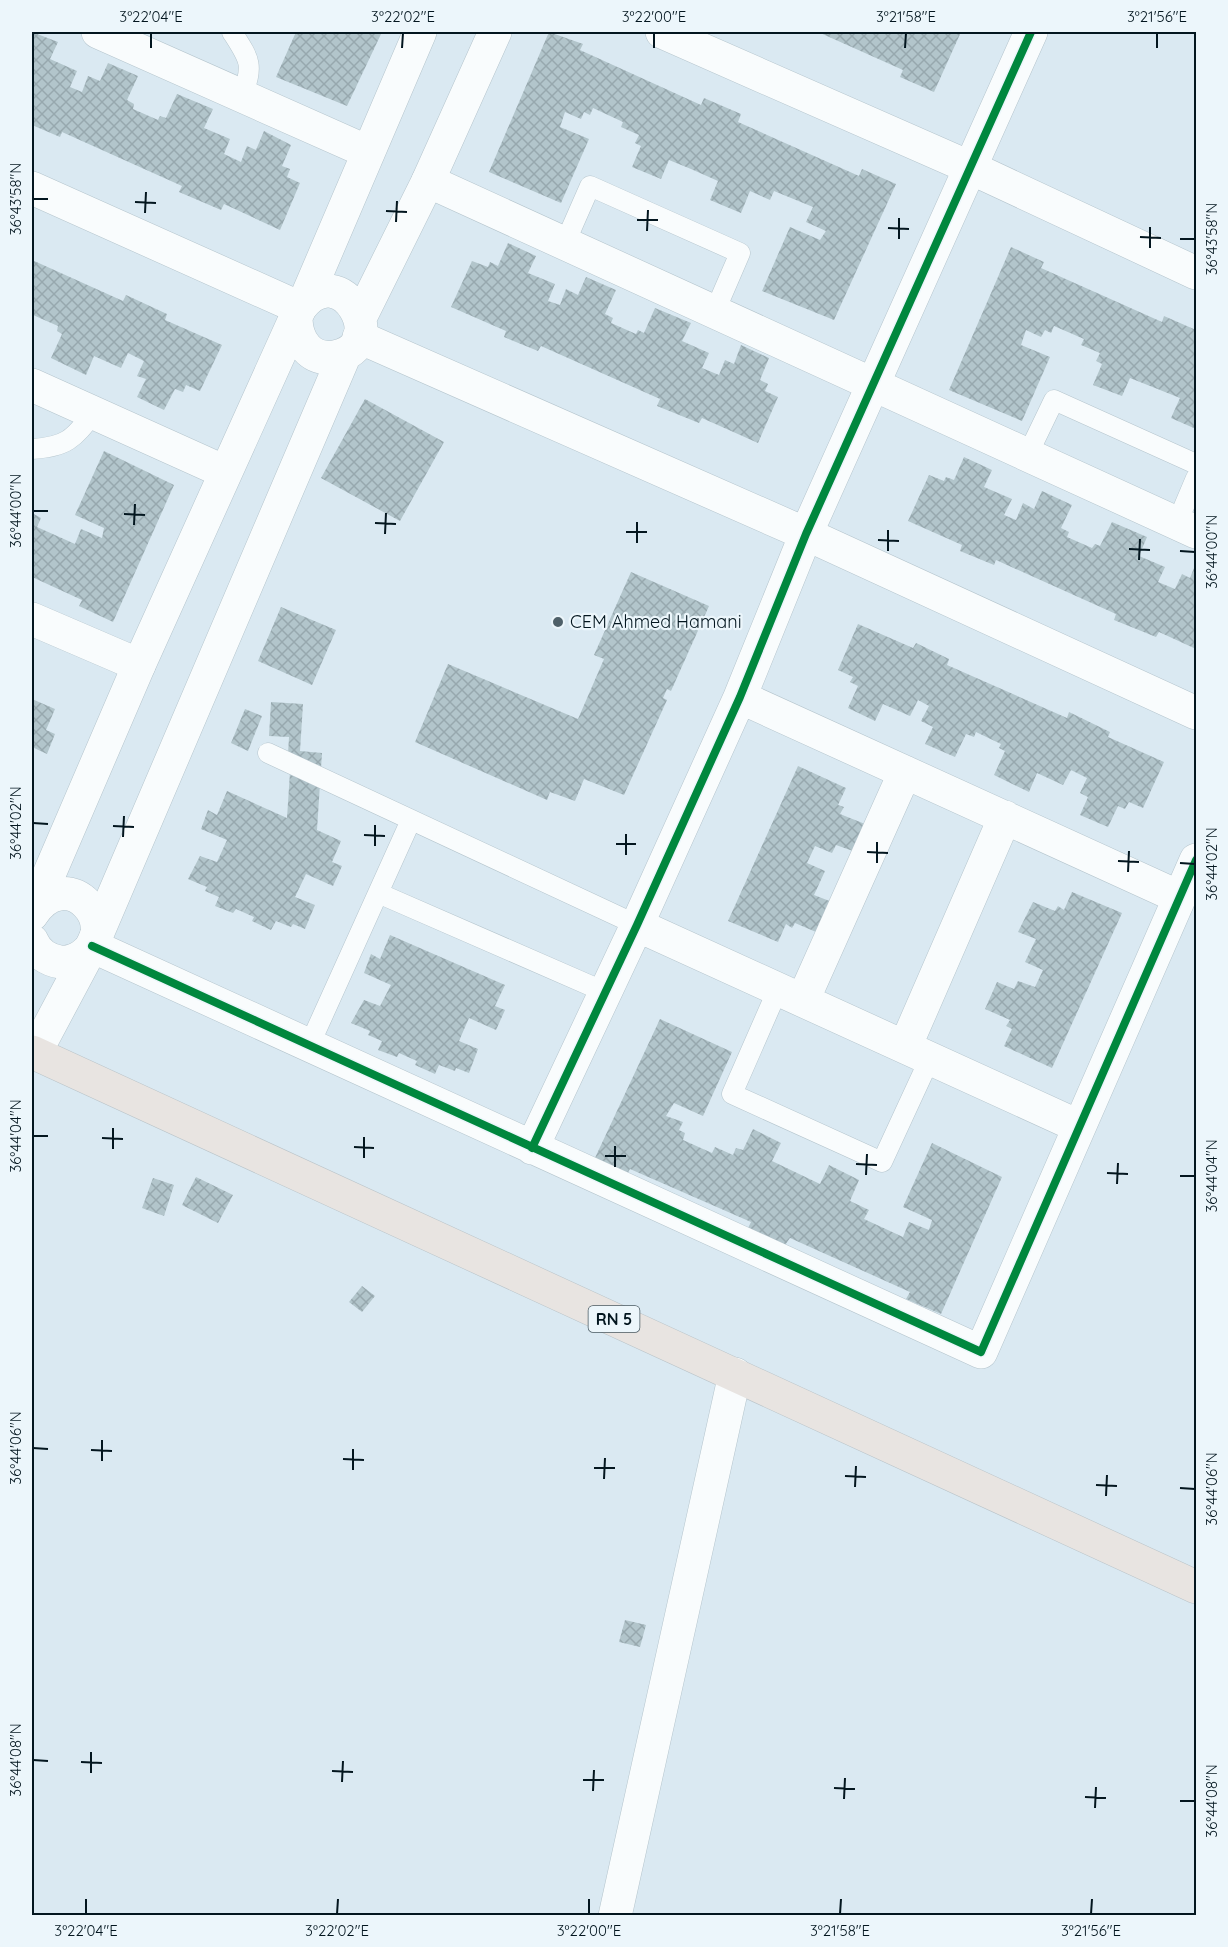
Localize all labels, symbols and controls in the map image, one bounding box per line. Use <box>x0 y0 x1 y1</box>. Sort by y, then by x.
text: 3°22'04"E <box>119 7 183 26</box>
text: 3°22'02"E <box>371 7 435 26</box>
text: 3°22'00"E <box>622 7 686 26</box>
text: 3°21'58"E <box>876 7 936 26</box>
text: 3°21'56"E <box>1127 7 1187 26</box>
text: 36°43'58"N <box>6 163 25 235</box>
text: 36°43'58"N <box>1202 203 1221 275</box>
text: 36°44'00"N <box>6 474 25 548</box>
text: 36°44'00"N <box>1202 515 1221 589</box>
place label: CEM Ahmed Hamani <box>570 610 742 633</box>
marker: CEM Ahmed Hamani <box>551 615 565 629</box>
text: 36°44'02"N <box>6 786 25 860</box>
text: 36°44'02"N <box>1202 827 1221 901</box>
text: 36°44'04"N <box>6 1099 25 1173</box>
text: 36°44'04"N <box>1202 1139 1221 1213</box>
road number: RN 5 <box>588 1306 640 1332</box>
text: 36°44'06"N <box>6 1411 25 1485</box>
text: 36°44'06"N <box>1202 1452 1221 1526</box>
text: 36°44'08"N <box>6 1723 25 1797</box>
text: 36°44'08"N <box>1202 1764 1221 1838</box>
text: 3°22'04"E <box>54 1921 118 1940</box>
text: 3°22'02"E <box>305 1921 369 1940</box>
text: 3°22'00"E <box>557 1921 621 1940</box>
text: 3°21'58"E <box>810 1921 870 1940</box>
text: 3°21'56"E <box>1061 1921 1121 1940</box>

